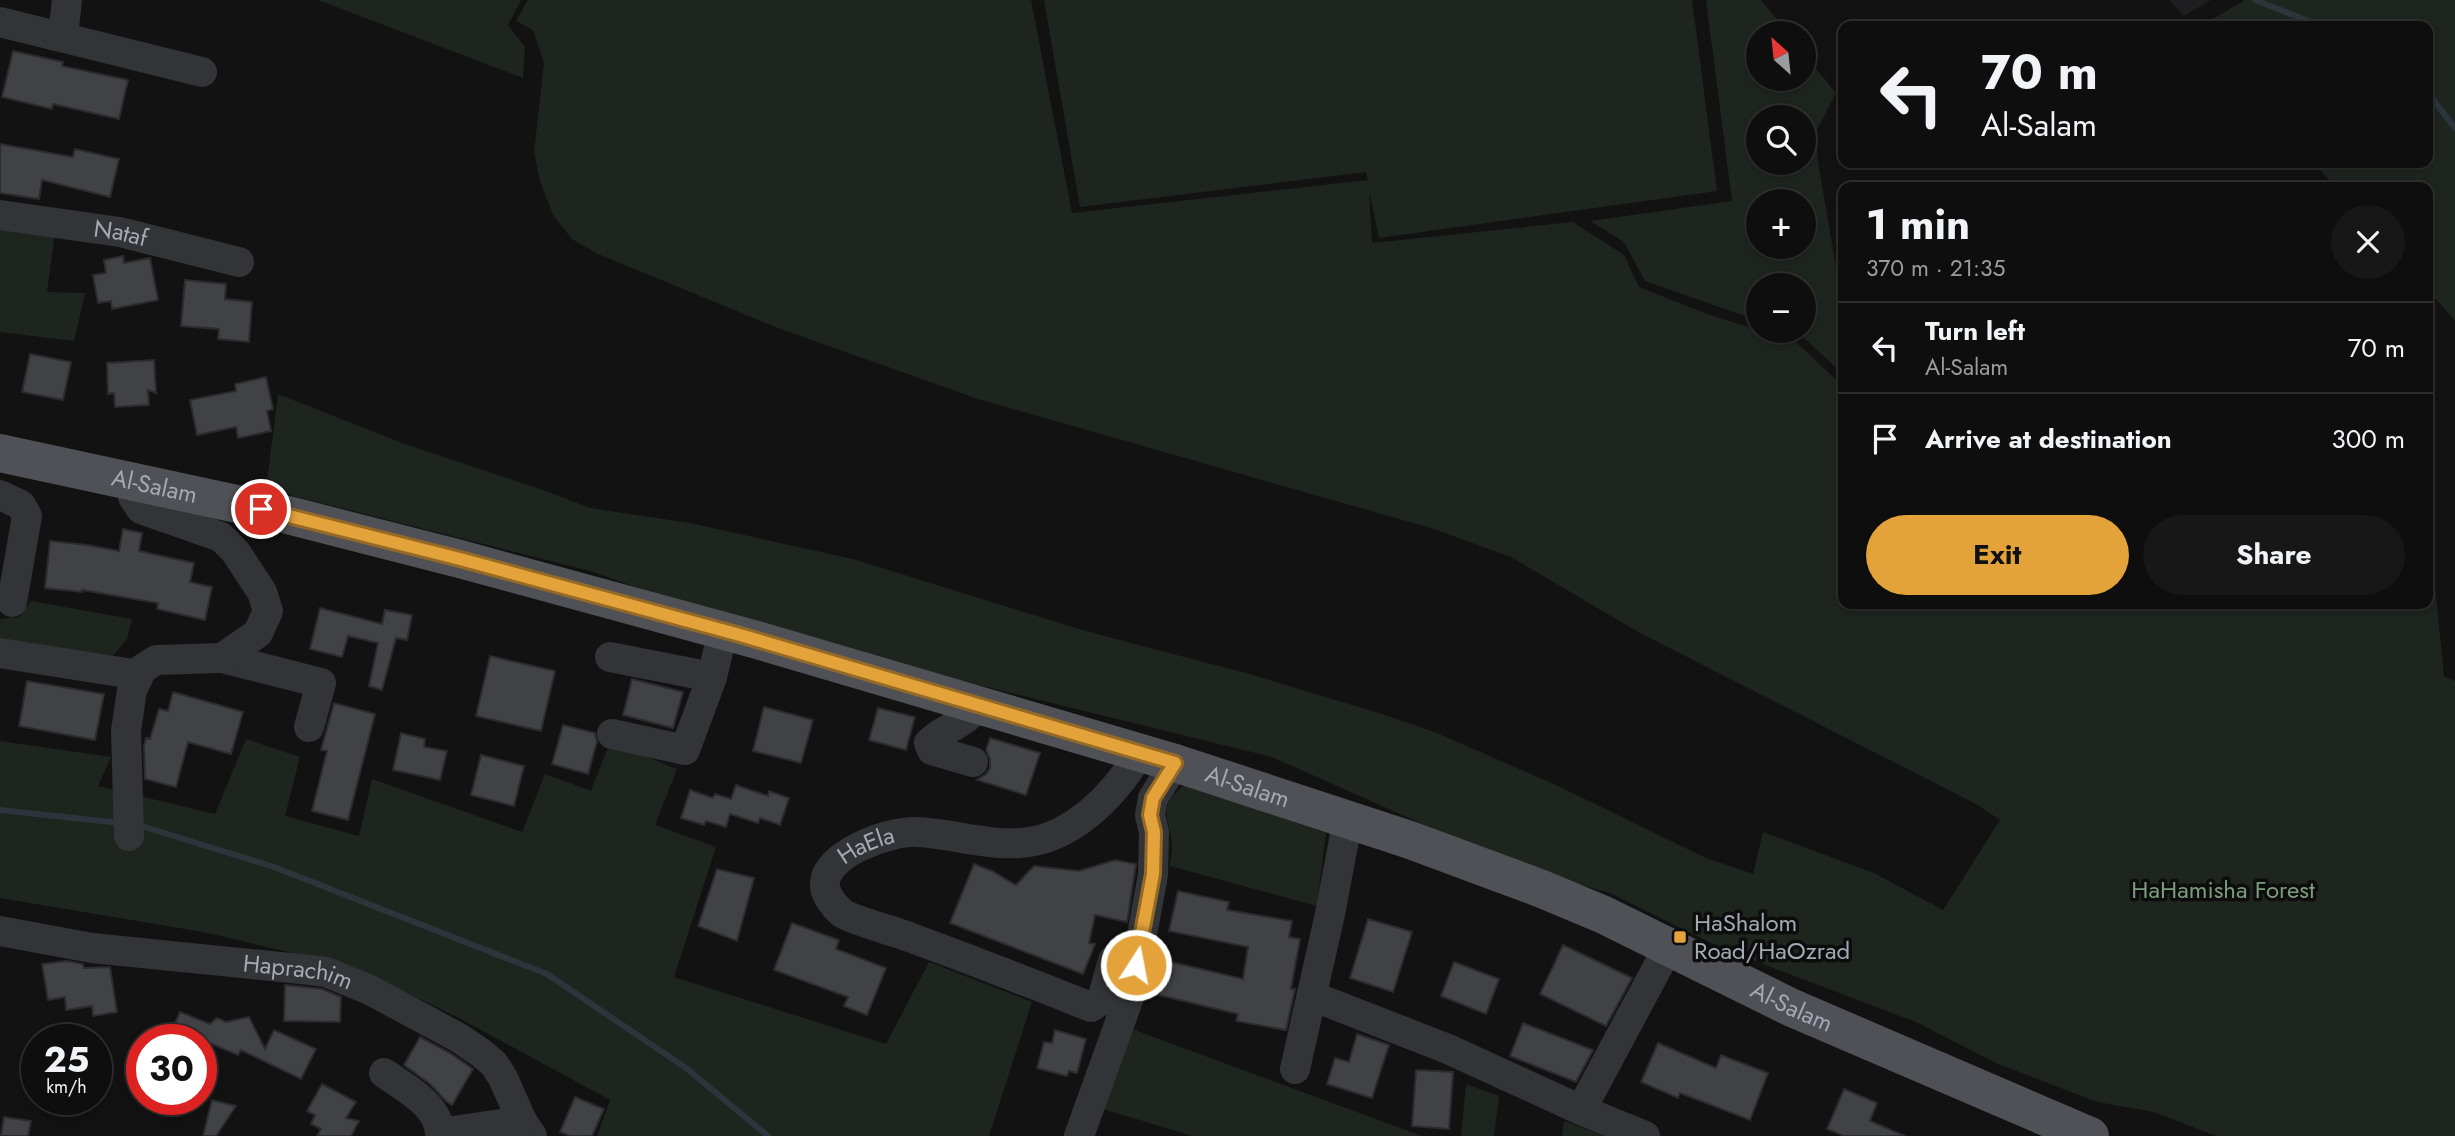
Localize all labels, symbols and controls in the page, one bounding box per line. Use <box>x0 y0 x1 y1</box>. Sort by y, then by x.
north arrow <box>1746 21 1816 91</box>
map controls <box>1746 21 1816 343</box>
text: 70 m <box>1981 37 2098 107</box>
icon: left <box>1866 49 1957 140</box>
text: Al-Salam <box>1981 102 2097 148</box>
button: search <box>1746 105 1816 175</box>
button: + <box>1746 189 1816 259</box>
text: 1 min <box>1866 194 1970 255</box>
button: close <box>2331 205 2405 279</box>
street label: Nataf <box>92 210 153 256</box>
text: 370 m · 21:35 <box>1866 251 2006 285</box>
button: − <box>1746 273 1816 343</box>
text: Turn left <box>1925 312 2025 350</box>
icon: left <box>1866 329 1904 367</box>
text: 70 m <box>2348 329 2405 367</box>
text: Al-Salam <box>1925 350 2008 384</box>
icon: arrive <box>1866 420 1904 458</box>
text: Arrive at destination <box>1925 420 2172 458</box>
text: 300 m <box>2332 420 2405 458</box>
street label: Al-Salam <box>108 460 201 512</box>
pin <box>231 479 291 539</box>
icon: arrive <box>242 490 280 528</box>
button: Exit <box>1866 515 2129 595</box>
button: Share <box>2143 515 2405 595</box>
street label: Al-Salam <box>1201 756 1294 816</box>
street label: HaEla <box>830 817 898 873</box>
park label: HaHamisha Forest <box>2131 872 2315 907</box>
place label: HaShalom Road/HaOzrad <box>1694 905 1850 968</box>
position arrow <box>1099 928 1173 1002</box>
marker: HaShalom Road/HaOzrad <box>1672 929 1688 945</box>
street label: Haprachim <box>241 945 359 998</box>
street label: Al-Salam <box>1745 972 1838 1040</box>
speed limit sign: 30 <box>126 1024 217 1115</box>
text: 25 <box>44 1035 89 1085</box>
text: km/h <box>46 1074 87 1100</box>

